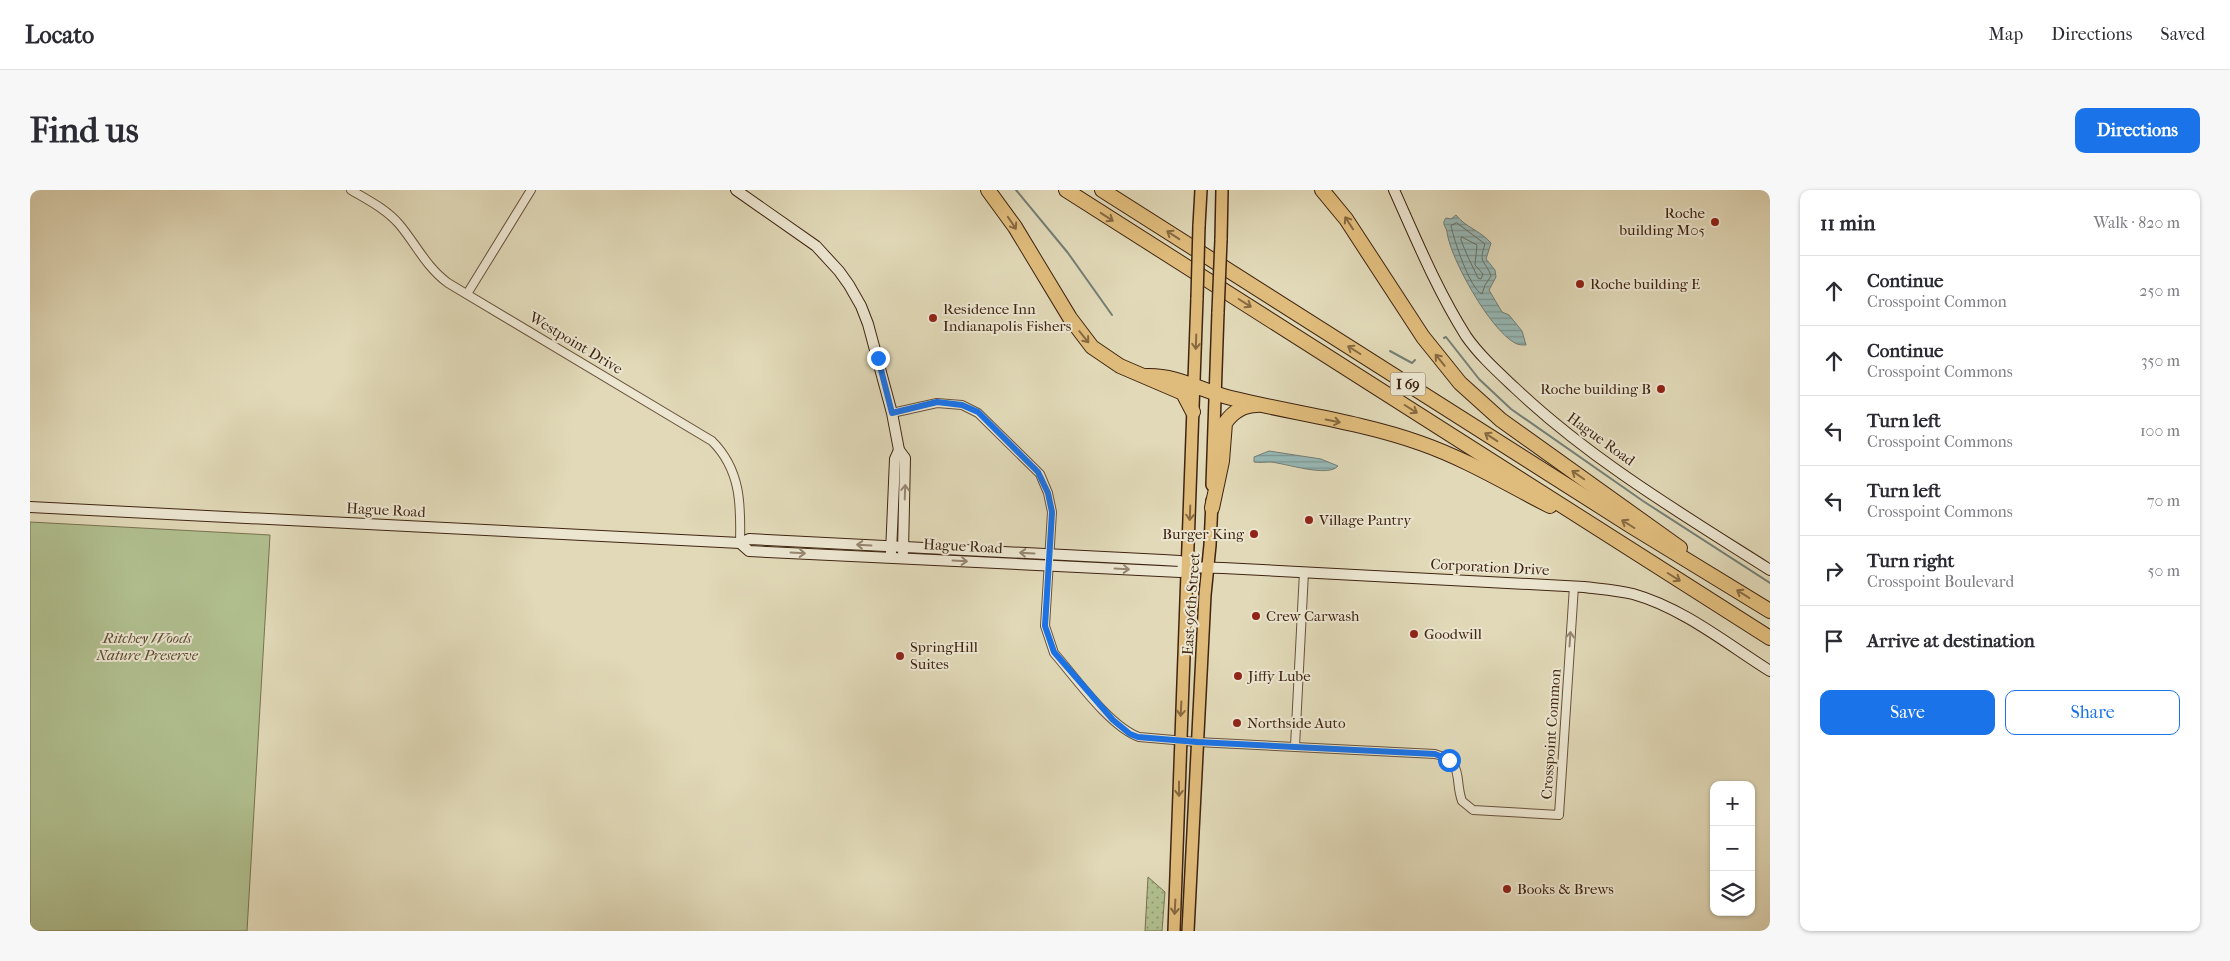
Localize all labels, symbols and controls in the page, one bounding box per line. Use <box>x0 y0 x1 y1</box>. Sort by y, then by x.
text: Locato <box>25 21 94 49</box>
text: Map <box>1989 24 2023 45</box>
text: Directions <box>2051 24 2132 45</box>
text: Saved <box>2160 24 2205 45</box>
button: Directions <box>2075 108 2200 153</box>
text: Find us <box>30 110 139 151</box>
place label: Roche building M05 <box>1618 204 1706 239</box>
one-way arrow <box>1100 211 1114 222</box>
text: 11 min <box>1820 211 1875 235</box>
text: Walk · 820 m <box>2093 213 2180 232</box>
one-way arrow <box>1007 216 1017 230</box>
marker: Roche building M05 <box>1709 216 1721 228</box>
one-way arrow <box>1344 217 1354 231</box>
one-way arrow <box>1166 230 1180 240</box>
text: Continue <box>1867 270 1943 292</box>
place label: Roche building E <box>1590 275 1700 293</box>
icon: ahead <box>1820 277 1848 305</box>
marker: Roche building E <box>1574 278 1586 290</box>
text: 250 m <box>2139 281 2180 300</box>
text: Crosspoint Common <box>1867 292 2007 311</box>
one-way arrow <box>1237 298 1251 308</box>
place label: Residence Inn Indianapolis Fishers <box>943 300 1072 335</box>
street label: Westpoint Drive <box>525 307 627 378</box>
marker: Residence Inn Indianapolis Fishers <box>927 312 939 324</box>
one-way arrow <box>1078 331 1089 344</box>
one-way arrow <box>1191 333 1200 349</box>
text: Continue <box>1867 340 1943 362</box>
one-way arrow <box>1347 345 1361 355</box>
route end <box>867 347 890 370</box>
icon: ahead <box>1820 347 1848 375</box>
text: 350 m <box>2141 351 2180 370</box>
one-way arrow <box>1435 353 1446 366</box>
text: Crosspoint Commons <box>1867 362 2013 381</box>
road number: I 69 <box>1390 372 1426 395</box>
place label: Roche building B <box>1540 380 1651 398</box>
marker: Roche building B <box>1655 383 1667 395</box>
one-way arrow <box>1404 404 1418 414</box>
street label: Hague Road <box>1564 408 1639 470</box>
text: Turn left <box>1867 410 1941 432</box>
one-way arrow <box>1324 417 1340 426</box>
icon: left <box>1820 417 1848 445</box>
text: 100 m <box>2140 421 2180 440</box>
one-way arrow <box>1485 432 1499 442</box>
text: Crosspoint Commons <box>1867 432 2013 451</box>
one-way arrow <box>1571 470 1585 480</box>
text: Turn left <box>1867 480 1941 502</box>
one-way arrow <box>901 484 910 500</box>
icon: left <box>1820 487 1848 515</box>
text: 70 m <box>2147 491 2180 510</box>
street label: Hague Road <box>346 499 427 521</box>
text: Crosspoint Commons <box>1867 502 2013 521</box>
one-way arrow <box>1185 504 1195 520</box>
place label: Village Pantry <box>1318 511 1412 529</box>
marker: Village Pantry <box>1303 514 1315 526</box>
one-way arrow <box>1622 519 1636 529</box>
place label: Burger King <box>1162 525 1245 543</box>
marker: Burger King <box>1248 528 1260 540</box>
street label: Hague Road <box>923 535 1004 557</box>
one-way arrow <box>857 540 873 549</box>
one-way arrow <box>789 549 805 558</box>
one-way arrow <box>1019 549 1035 558</box>
text: Turn right <box>1867 550 1954 572</box>
street label: East 96th Street <box>1178 551 1204 656</box>
street label: Corporation Drive <box>1430 555 1551 579</box>
one-way arrow <box>952 557 968 566</box>
icon: right <box>1820 557 1848 585</box>
text: 50 m <box>2148 561 2180 580</box>
one-way arrow <box>1114 565 1130 574</box>
one-way arrow <box>1667 572 1681 583</box>
text: Crosspoint Boulevard <box>1867 572 2014 591</box>
one-way arrow <box>1736 588 1750 598</box>
place label: Crew Carwash <box>1266 607 1360 625</box>
marker: Crew Carwash <box>1250 610 1262 622</box>
place label: Goodwill <box>1424 625 1482 643</box>
icon: arrive <box>1820 627 1848 655</box>
marker: Goodwill <box>1408 628 1420 640</box>
park label: Ritchey Woods Nature Preserve <box>95 629 199 664</box>
text: Arrive at destination <box>1867 630 2035 652</box>
one-way arrow <box>1566 632 1575 648</box>
place label: SpringHill Suites <box>910 638 978 673</box>
marker: SpringHill Suites <box>894 650 906 662</box>
place label: Jiffy Lube <box>1247 667 1311 685</box>
street label: Crosspoint Common <box>1537 668 1565 800</box>
marker: Jiffy Lube <box>1232 670 1244 682</box>
button: Save <box>1820 690 1995 735</box>
button: Share <box>2005 690 2180 735</box>
one-way arrow <box>1176 700 1186 717</box>
place label: Northside Auto <box>1247 714 1346 732</box>
marker: Northside Auto <box>1231 717 1243 729</box>
route start <box>1438 749 1461 772</box>
one-way arrow <box>1174 781 1184 797</box>
map controls <box>1710 781 1755 916</box>
button: + <box>1710 781 1755 826</box>
button: − <box>1710 826 1755 871</box>
button: layers <box>1710 871 1755 916</box>
place label: Books & Brews <box>1517 880 1614 898</box>
marker: Books & Brews <box>1501 883 1513 895</box>
one-way arrow <box>1170 898 1179 914</box>

